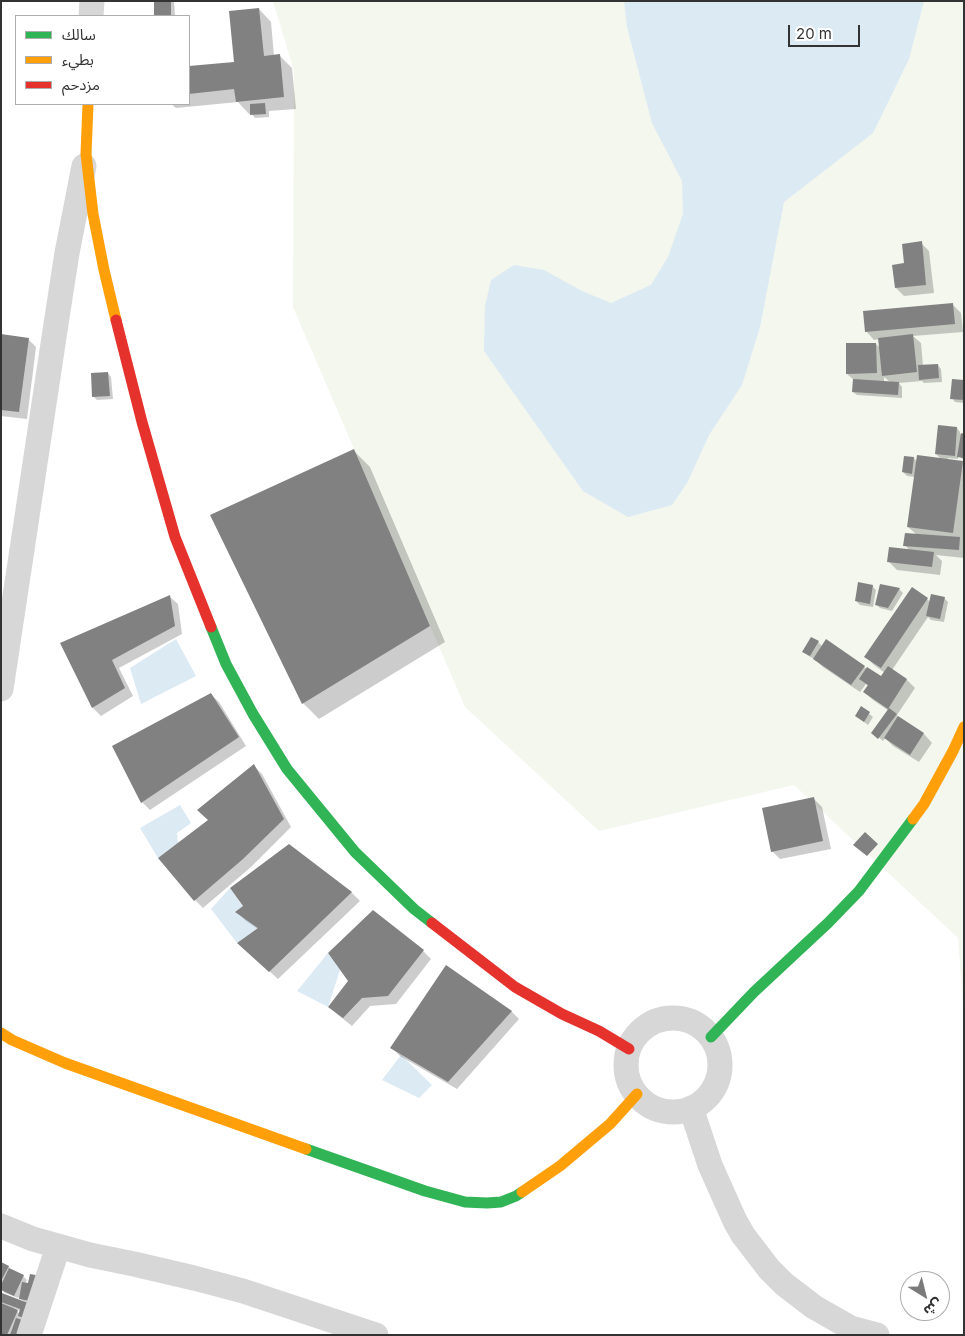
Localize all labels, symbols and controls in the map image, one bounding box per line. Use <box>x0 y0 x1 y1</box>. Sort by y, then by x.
legend <box>15 15 190 105</box>
scale bar <box>790 15 862 47</box>
text: 20 m <box>796 24 832 43</box>
text: سالك <box>62 25 96 44</box>
text: بطيء <box>62 50 94 69</box>
text: مزدحم <box>62 75 100 94</box>
north arrow <box>900 1271 950 1321</box>
text: ش <box>921 1295 946 1320</box>

